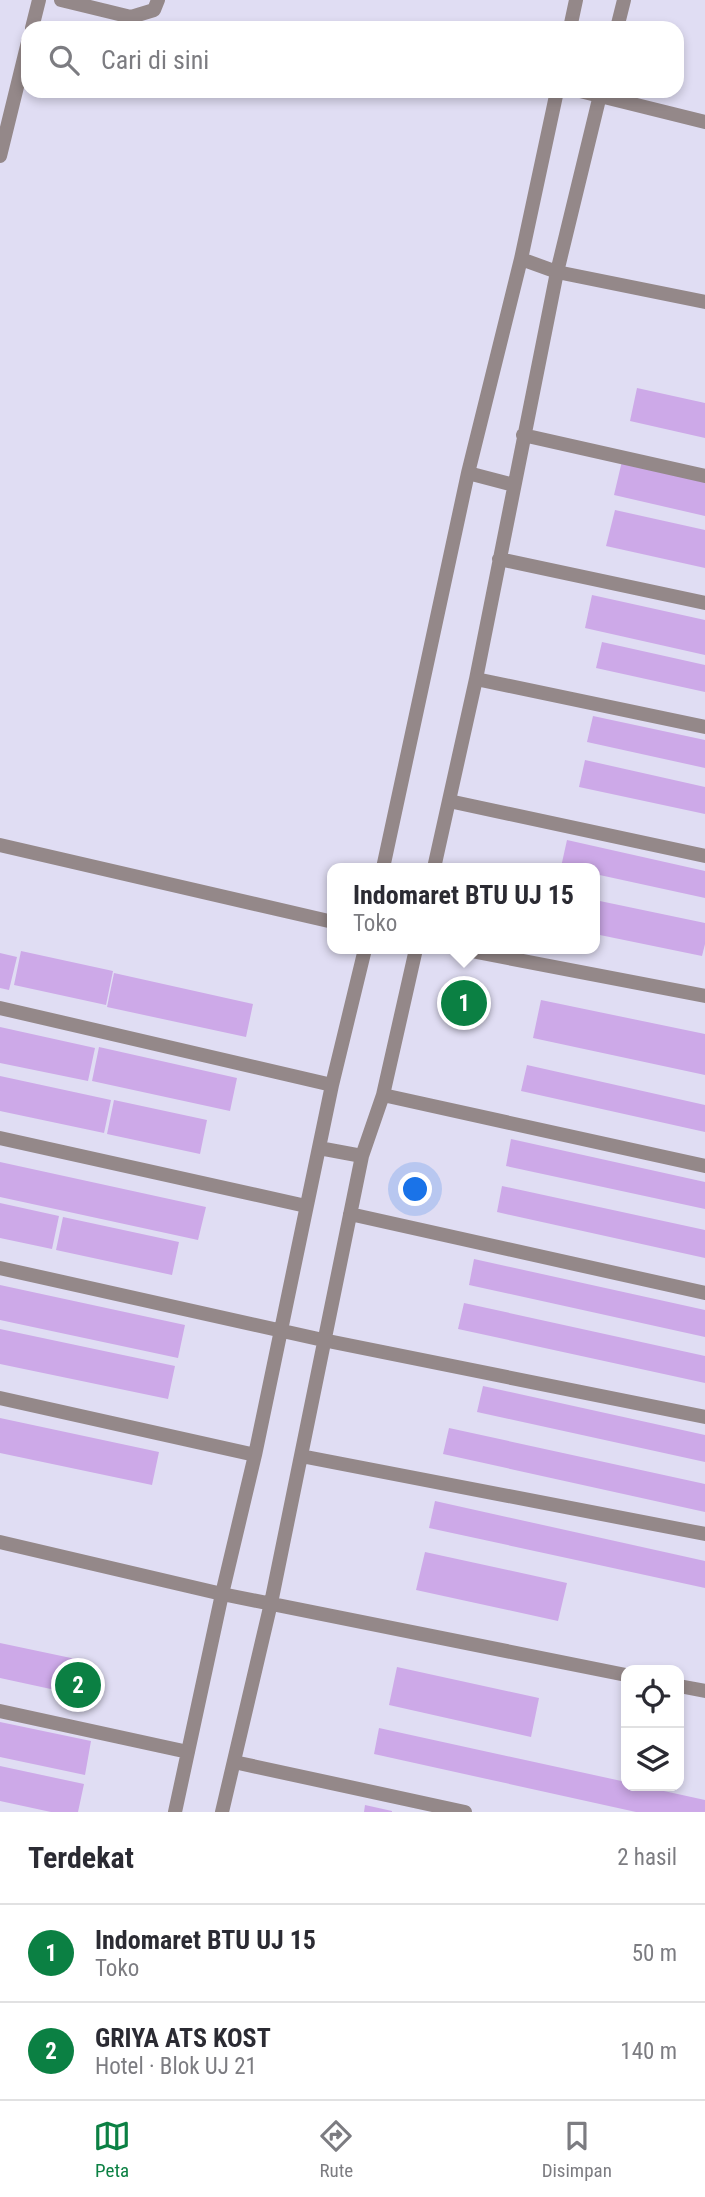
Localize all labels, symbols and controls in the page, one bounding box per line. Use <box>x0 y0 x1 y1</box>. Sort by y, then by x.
search box <box>21 21 684 98</box>
icon: search <box>45 41 83 79</box>
text: Cari di sini <box>101 45 209 75</box>
popup <box>327 863 600 954</box>
text: Indomaret BTU UJ 15 <box>353 880 574 910</box>
text: Toko <box>353 910 397 937</box>
pin: 1 <box>441 977 487 1029</box>
your location <box>398 1172 432 1206</box>
pin: 2 <box>55 1659 101 1711</box>
map controls <box>621 1665 684 1791</box>
button: locate <box>621 1665 684 1728</box>
button: layers <box>621 1728 684 1791</box>
text: Terdekat <box>28 1840 134 1875</box>
text: 2 hasil <box>617 1844 677 1871</box>
text: Indomaret BTU UJ 15 <box>95 1925 316 1955</box>
text: 1 <box>45 1940 57 1967</box>
text: 50 m <box>632 1940 677 1967</box>
text: Toko <box>95 1955 139 1982</box>
text: GRIYA ATS KOST <box>95 2023 271 2053</box>
text: 2 <box>45 2038 57 2065</box>
text: 140 m <box>620 2038 677 2065</box>
text: Hotel · Blok UJ 21 <box>95 2053 257 2080</box>
tab: Peta <box>93 2117 131 2182</box>
tab: Rute <box>317 2117 355 2182</box>
tab: Disimpan <box>542 2117 612 2182</box>

